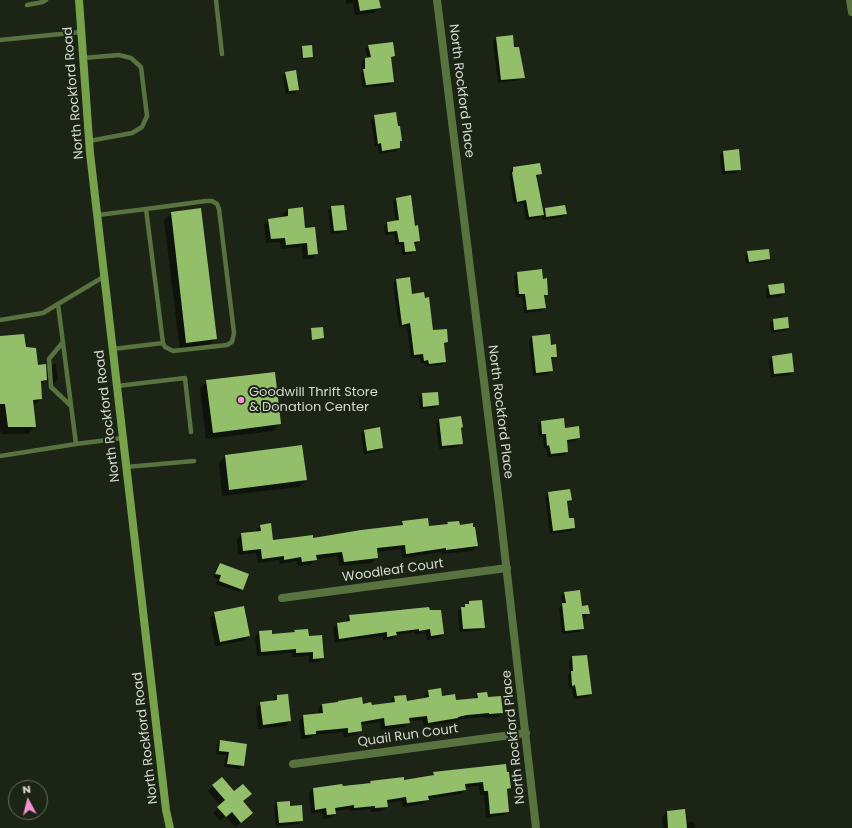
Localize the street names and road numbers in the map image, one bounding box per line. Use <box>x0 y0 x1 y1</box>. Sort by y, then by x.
street label: North Rockford Place <box>445 23 477 159</box>
street label: North Rockford Road <box>60 26 88 160</box>
street label: North Rockford Place <box>484 344 516 480</box>
street label: North Rockford Road <box>92 349 124 483</box>
street label: Woodleaf Court <box>341 556 445 586</box>
street label: North Rockford Place <box>499 669 529 805</box>
street label: North Rockford Road <box>130 671 162 805</box>
street label: Quail Run Court <box>357 721 459 751</box>

